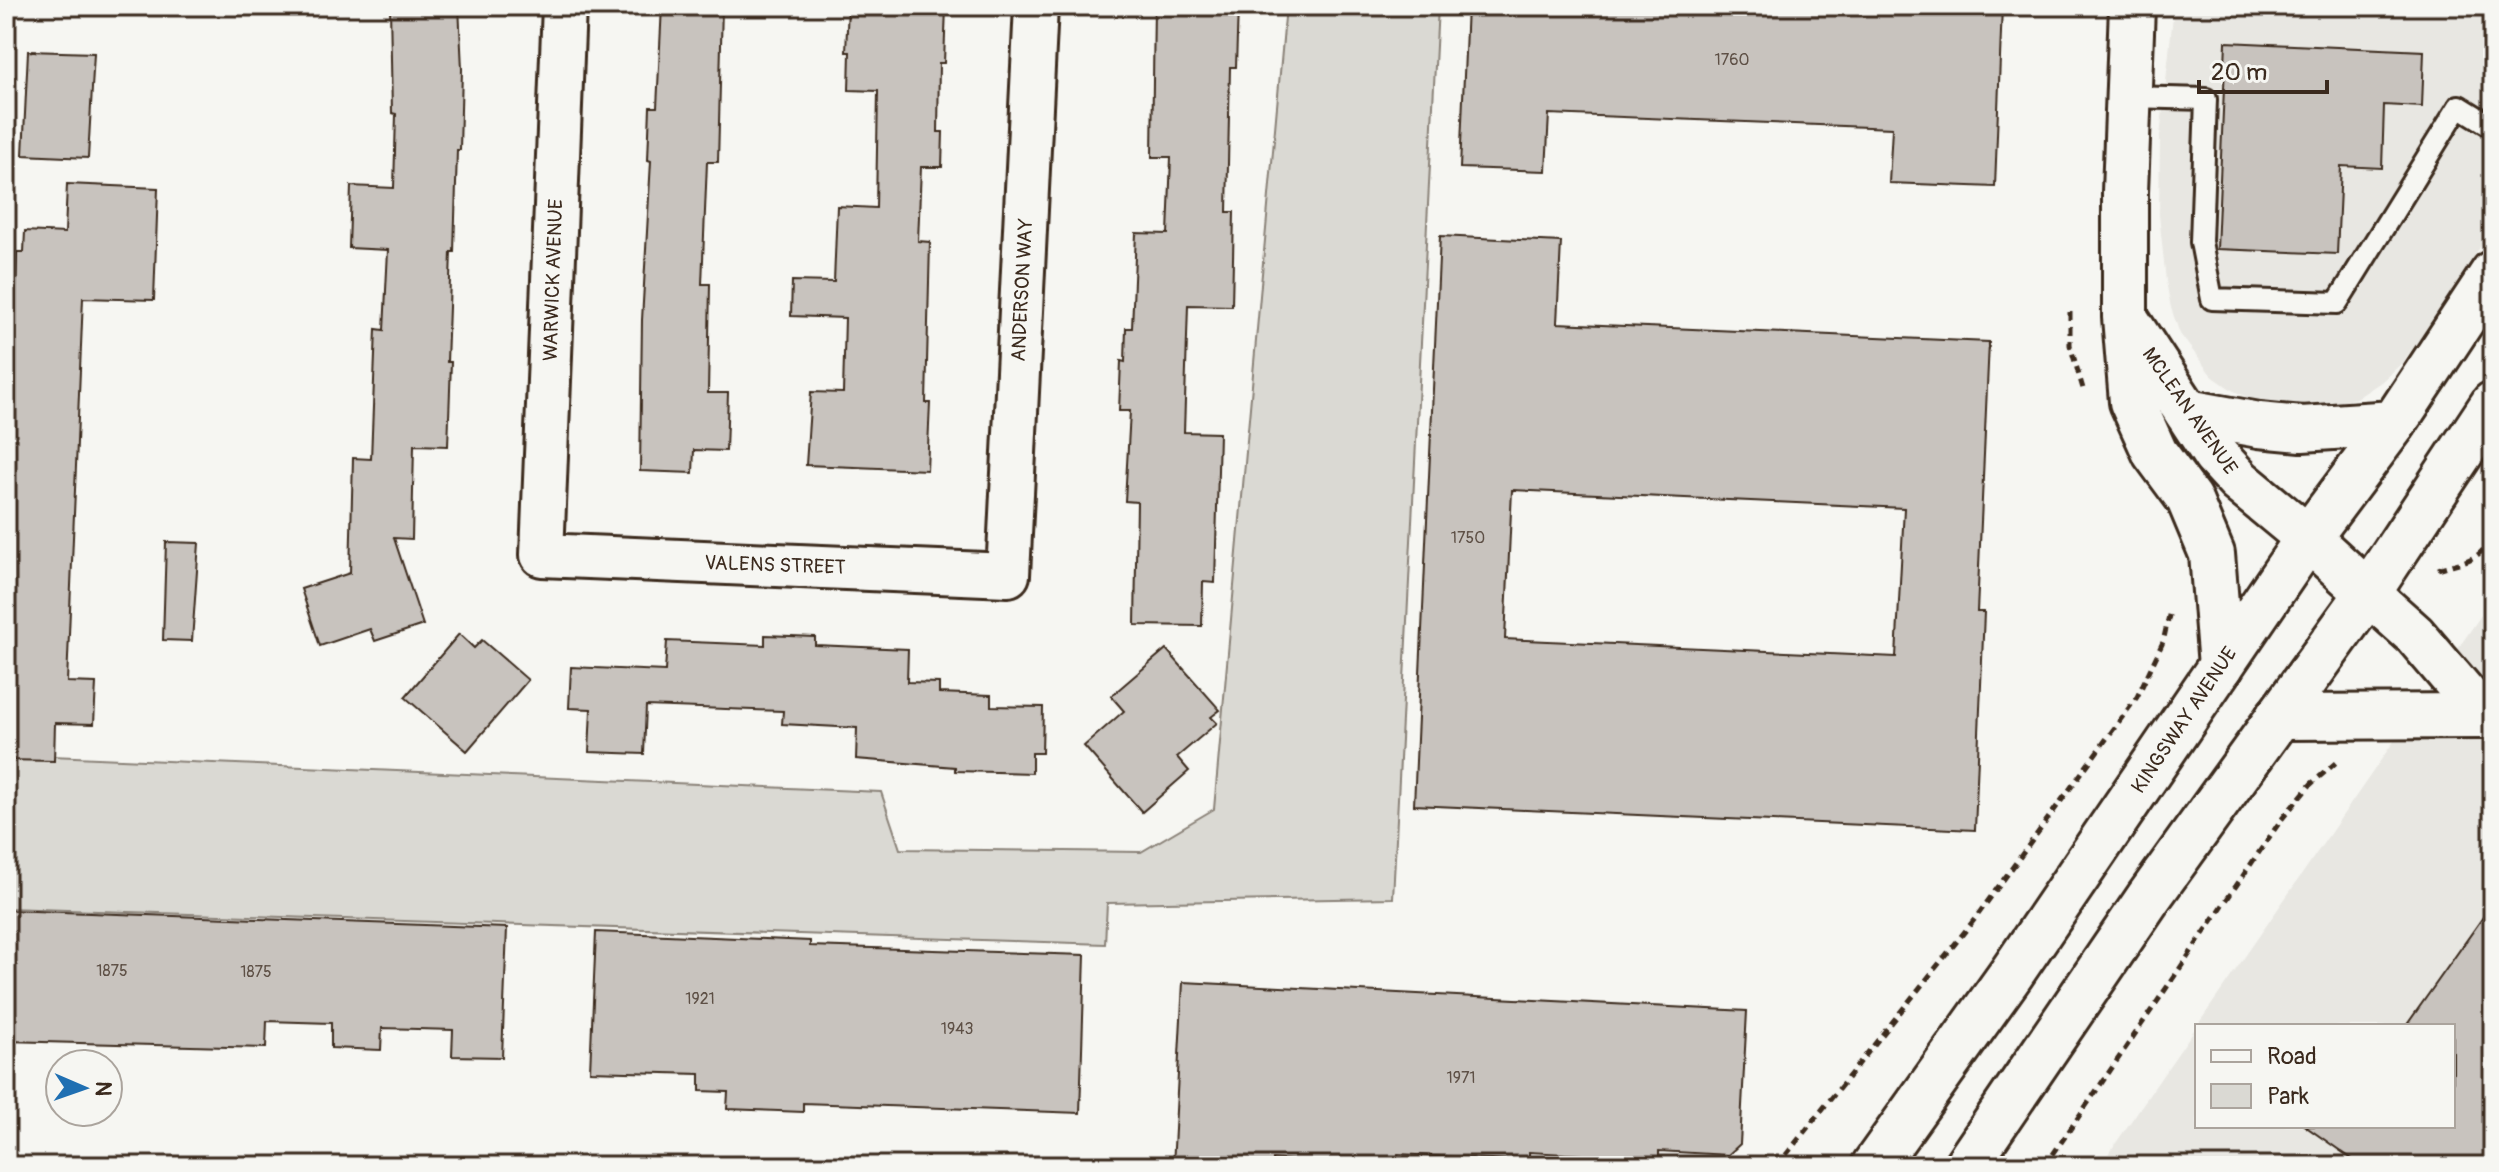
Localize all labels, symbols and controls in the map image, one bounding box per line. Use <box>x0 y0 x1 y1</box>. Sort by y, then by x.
scale bar <box>2199 44 2327 94</box>
house number: 1760 <box>1715 50 1750 70</box>
text: 20 m <box>2211 58 2267 87</box>
street label: WARWICK AVENUE <box>538 198 568 362</box>
street label: ANDERSON WAY <box>1006 217 1038 362</box>
street label: MCLEAN AVENUE <box>2137 343 2243 479</box>
house number: 1750 <box>1451 528 1485 548</box>
street label: VALENS STREET <box>704 550 846 580</box>
street label: KINGSWAY AVENUE <box>2126 642 2242 798</box>
house number: 1875 <box>96 961 128 981</box>
house number: 1875 <box>240 962 272 982</box>
house number: 1921 <box>685 989 715 1009</box>
house number: 1943 <box>941 1019 973 1039</box>
legend <box>2195 1024 2455 1128</box>
text: Road <box>2267 1042 2317 1071</box>
north arrow <box>44 1048 124 1128</box>
house number: 1971 <box>1446 1068 1476 1088</box>
text: N <box>89 1081 117 1097</box>
text: Park <box>2267 1082 2309 1111</box>

